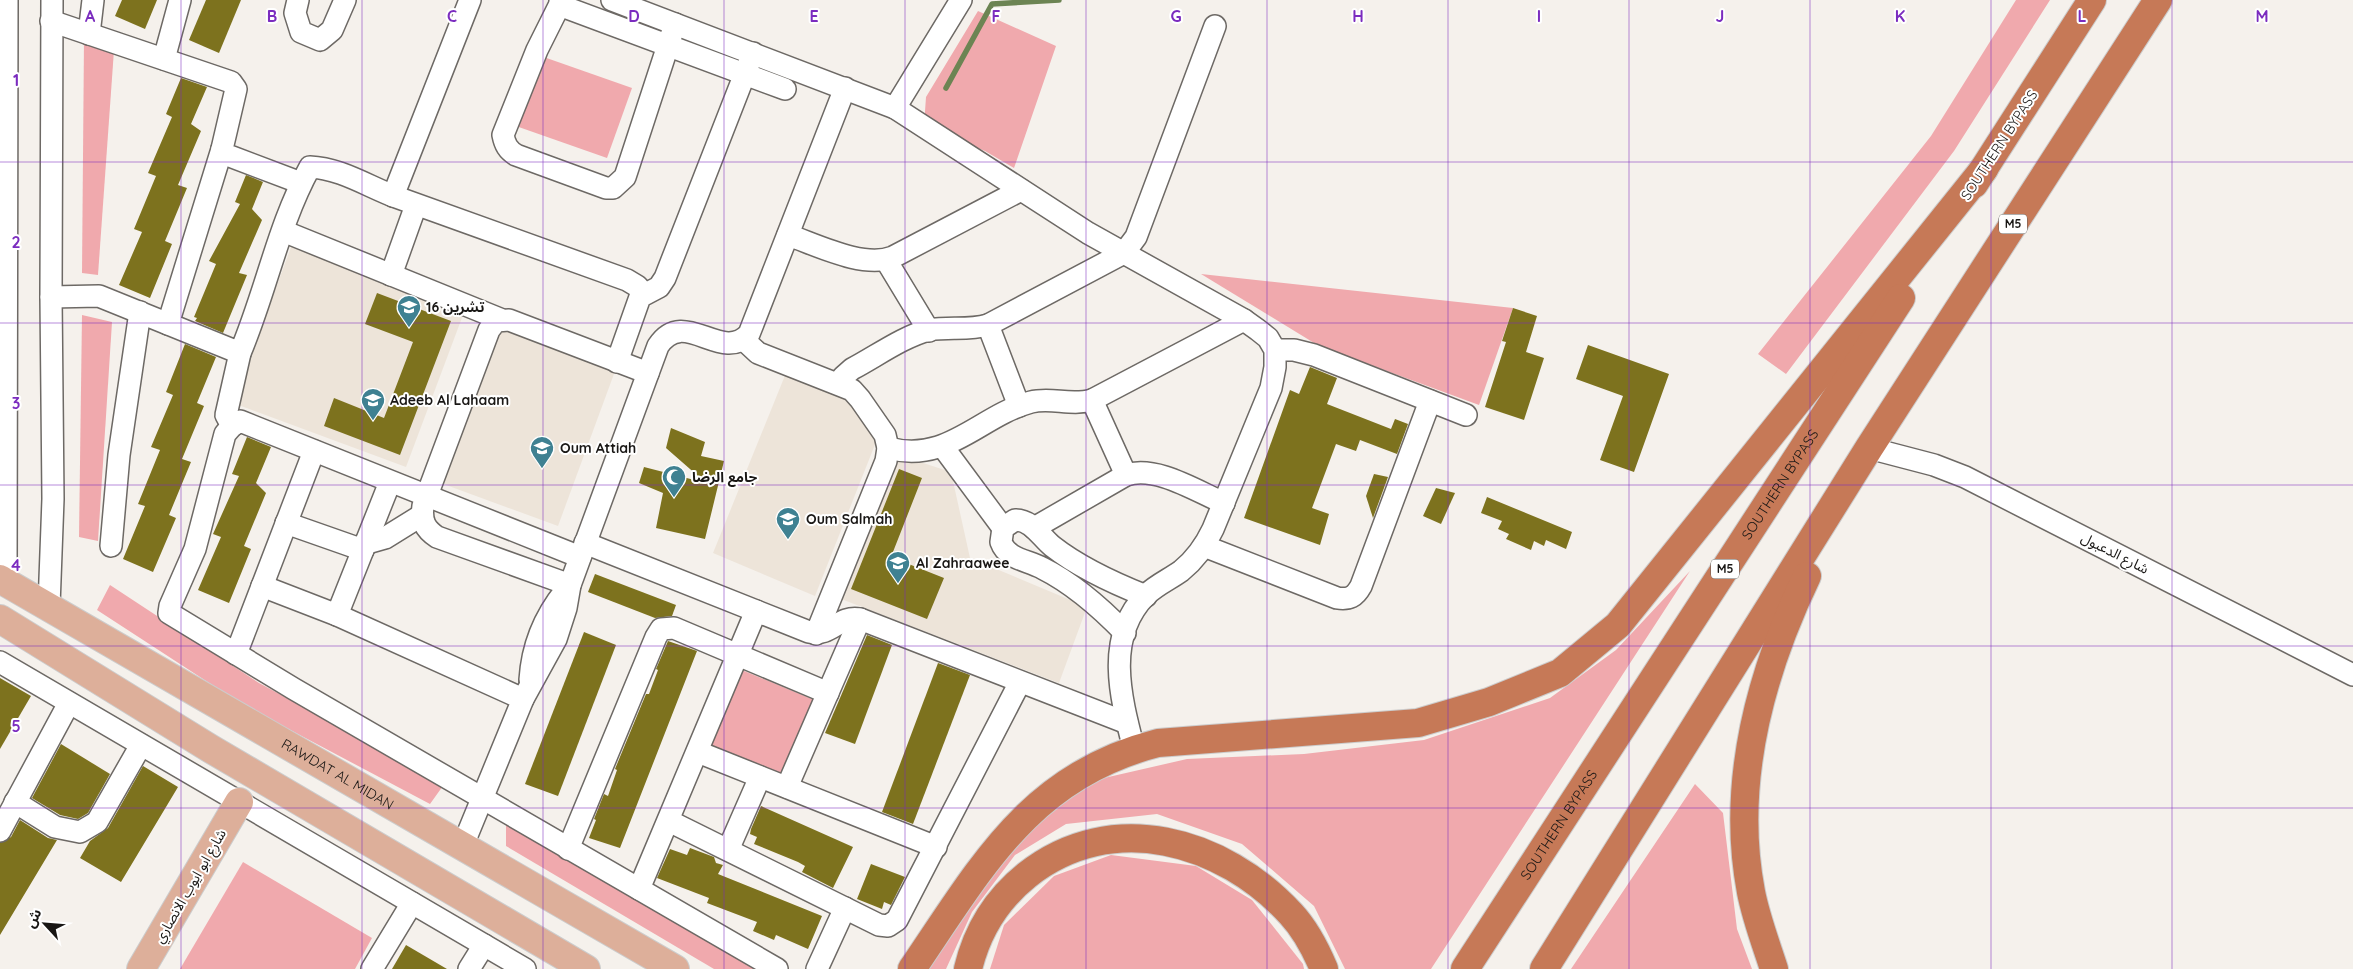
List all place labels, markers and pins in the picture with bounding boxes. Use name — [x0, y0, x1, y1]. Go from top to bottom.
school or university icon: 16 تشرين — [396, 294, 422, 328]
place label: 16 تشرين — [426, 298, 485, 316]
school or university icon: Adeeb Al Lahaam — [360, 387, 386, 421]
place label: Adeeb Al Lahaam — [390, 391, 509, 409]
school or university icon: Oum Attiah — [529, 435, 555, 469]
place label: Oum Attiah — [560, 439, 636, 457]
mosque icon: جامع الرضا — [661, 464, 687, 498]
place label: جامع الرضا — [692, 468, 757, 487]
school or university icon: Oum Salmah — [775, 506, 801, 540]
place label: Oum Salmah — [806, 510, 893, 528]
school or university icon: Al Zahraawee — [885, 550, 911, 584]
place label: Al Zahraawee — [916, 554, 1010, 572]

